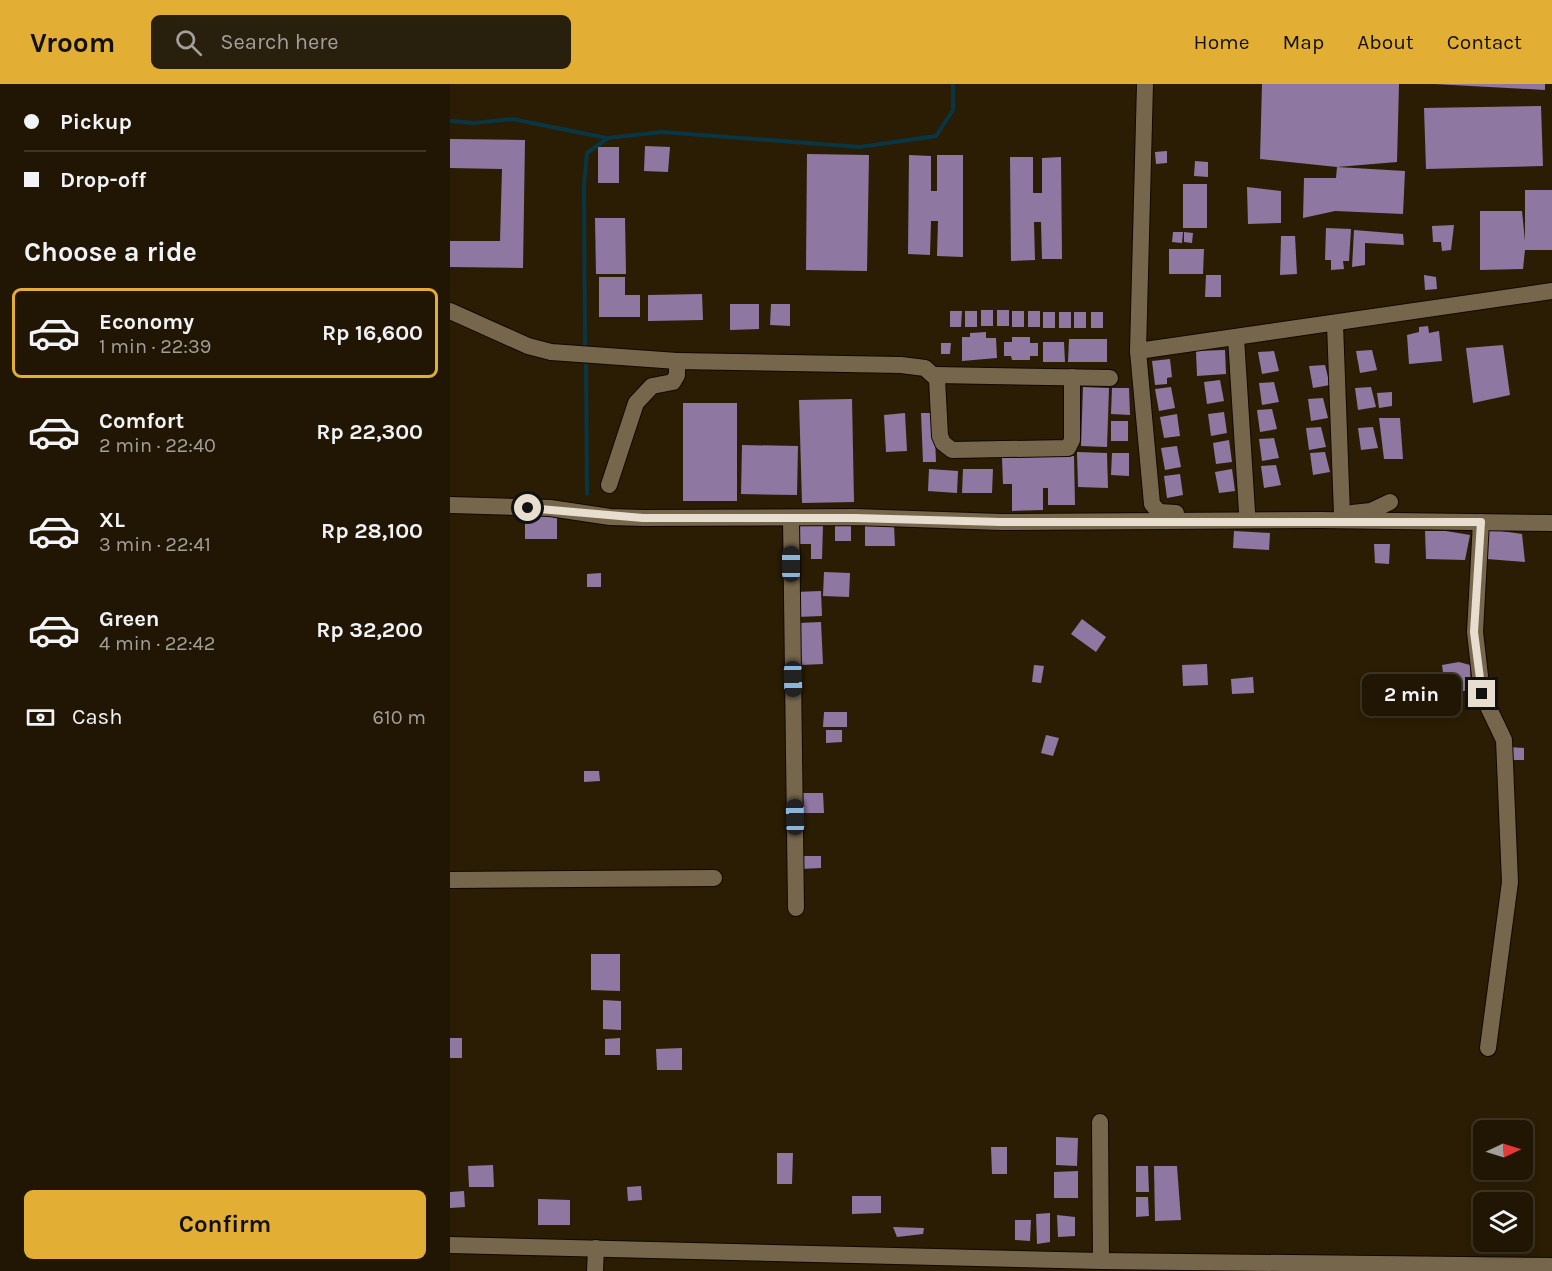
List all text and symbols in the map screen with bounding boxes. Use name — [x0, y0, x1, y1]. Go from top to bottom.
search box — [151, 15, 571, 69]
text: Vroom — [30, 26, 115, 59]
icon: search — [172, 26, 205, 59]
text: Search here — [220, 29, 339, 55]
text: Home — [1194, 30, 1250, 54]
text: Map — [1283, 30, 1324, 54]
text: About — [1357, 30, 1414, 54]
text: Contact — [1447, 30, 1522, 54]
text: Pickup — [60, 109, 132, 135]
text: Drop-off — [60, 167, 146, 193]
text: Choose a ride — [24, 236, 197, 268]
icon: car — [27, 306, 81, 360]
text: Economy — [99, 309, 194, 335]
text: Rp 16,600 — [322, 320, 423, 346]
text: 1 min · 22:39 — [99, 335, 211, 358]
icon: car — [27, 405, 81, 459]
text: Comfort — [99, 408, 184, 434]
text: Rp 22,300 — [316, 419, 423, 445]
text: 2 min · 22:40 — [99, 434, 216, 457]
route start — [514, 494, 541, 521]
icon: car — [27, 504, 81, 558]
text: XL — [99, 507, 125, 533]
text: Rp 28,100 — [321, 518, 423, 544]
text: 3 min · 22:41 — [99, 533, 211, 556]
car — [782, 546, 800, 582]
icon: car — [27, 603, 81, 657]
text: Green — [99, 606, 160, 632]
text: Rp 32,200 — [316, 617, 423, 643]
text: 4 min · 22:42 — [99, 632, 215, 655]
car — [784, 661, 802, 697]
callout: 2 min — [1362, 673, 1461, 715]
route end — [1468, 680, 1495, 707]
text: 2 min — [1384, 683, 1439, 706]
icon: cash — [24, 701, 57, 734]
text: Cash — [72, 704, 122, 730]
text: 610 m — [373, 706, 426, 729]
car — [786, 799, 804, 835]
north arrow — [1473, 1120, 1533, 1180]
map controls — [1473, 1120, 1533, 1252]
button: Confirm — [24, 1190, 426, 1259]
button: layers — [1473, 1192, 1533, 1252]

